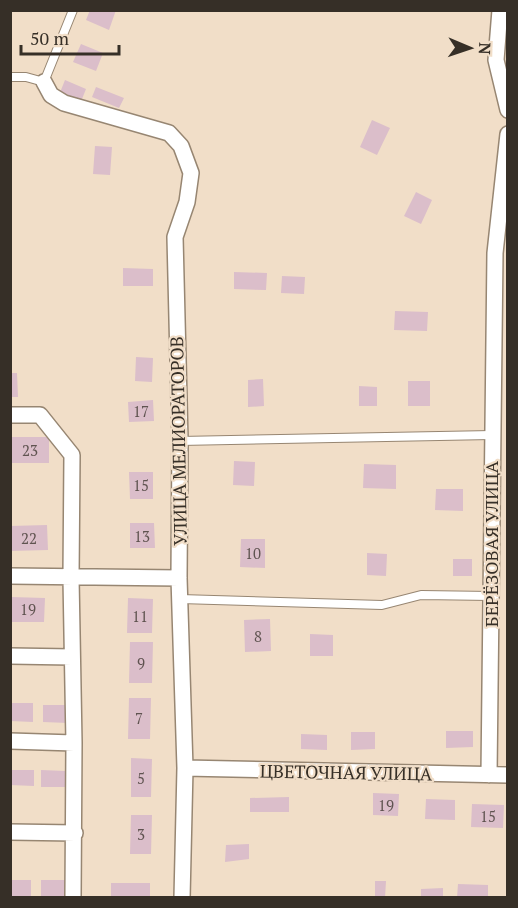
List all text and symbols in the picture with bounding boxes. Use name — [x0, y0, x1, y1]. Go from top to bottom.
scale bar — [21, 18, 118, 56]
north arrow — [440, 18, 500, 78]
text: 50 m — [30, 26, 70, 50]
text: N — [474, 42, 496, 55]
street label: УЛИЦА МЕЛИОРАТОРОВ — [164, 336, 192, 546]
house number: 17 — [133, 401, 149, 421]
house number: 23 — [22, 440, 38, 460]
street label: БЕРЁЗОВАЯ УЛИЦА — [479, 460, 503, 627]
house number: 15 — [133, 475, 149, 495]
house number: 13 — [134, 526, 150, 546]
house number: 22 — [21, 528, 37, 548]
house number: 10 — [245, 543, 261, 563]
house number: 19 — [20, 599, 36, 619]
house number: 11 — [132, 606, 148, 626]
house number: 8 — [254, 626, 262, 646]
house number: 9 — [137, 653, 145, 673]
house number: 7 — [135, 708, 143, 728]
street label: ЦВЕТОЧНАЯ УЛИЦА — [260, 758, 433, 786]
house number: 5 — [137, 768, 145, 788]
house number: 19 — [378, 795, 394, 815]
house number: 15 — [480, 806, 496, 826]
house number: 3 — [137, 824, 145, 844]

